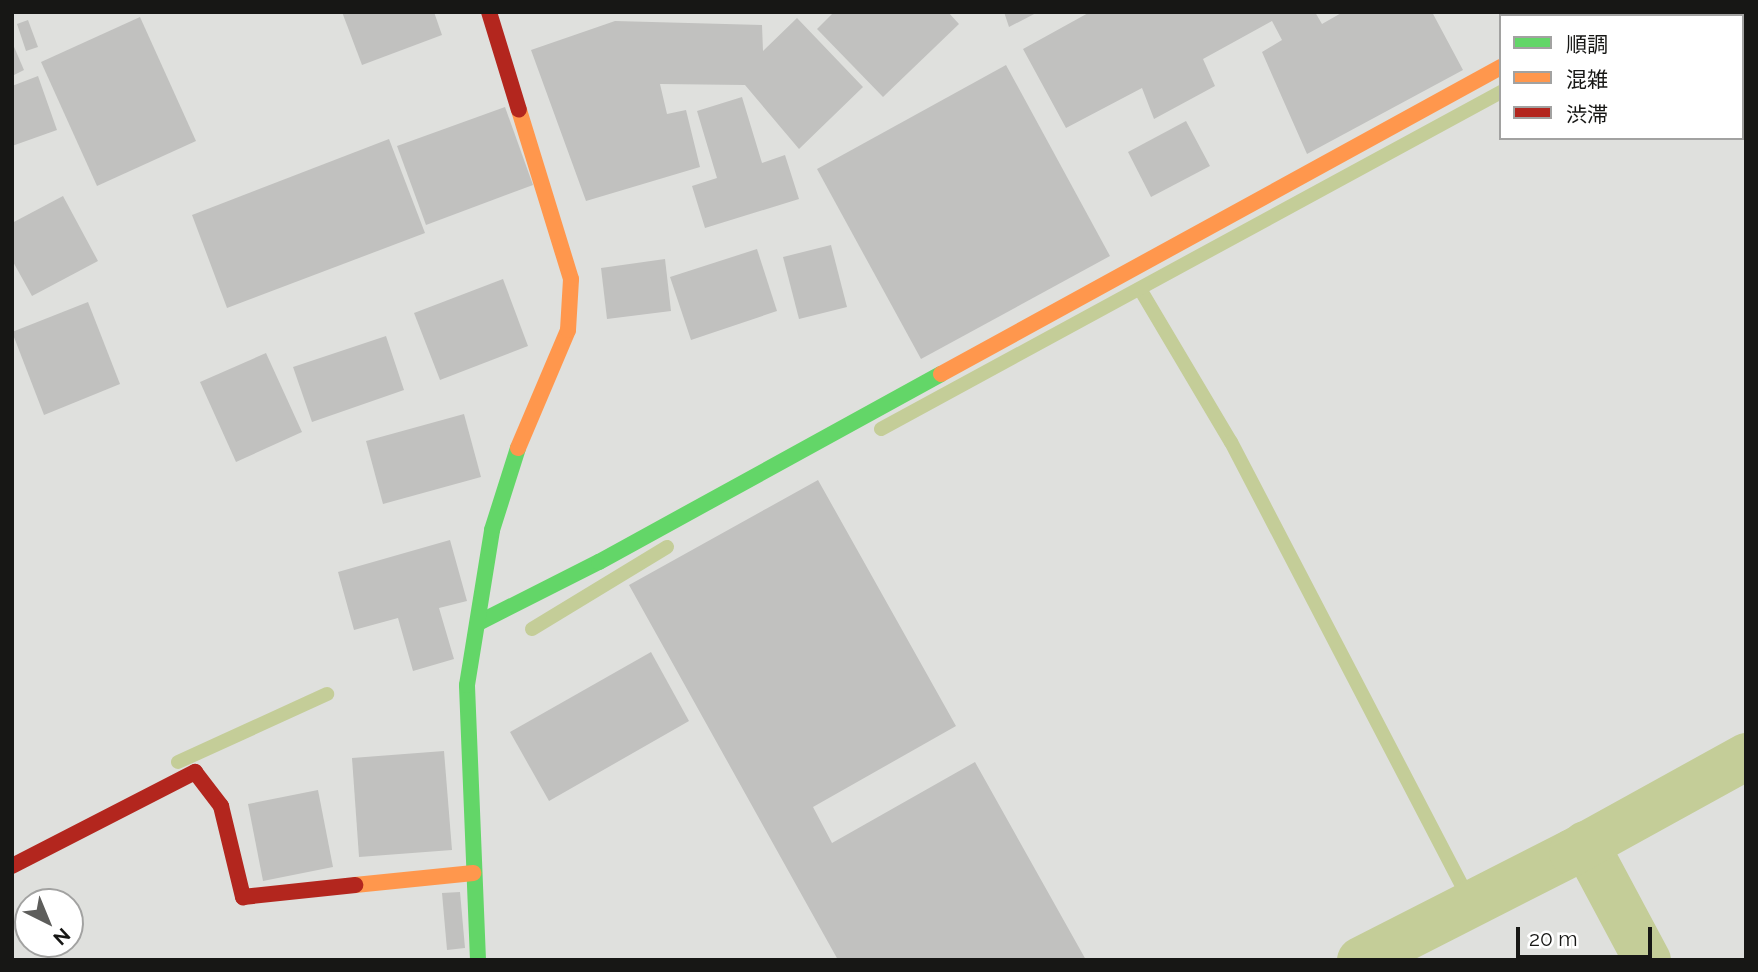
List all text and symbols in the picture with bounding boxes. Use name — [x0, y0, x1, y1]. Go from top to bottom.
legend — [1499, 14, 1744, 140]
text: 順調 — [1566, 32, 1608, 57]
text: 混雑 — [1566, 67, 1608, 92]
text: 渋滞 — [1566, 102, 1608, 127]
north arrow — [14, 888, 84, 958]
scale bar — [1520, 912, 1656, 956]
text: N — [49, 924, 75, 950]
text: 20 m — [1529, 926, 1577, 951]

